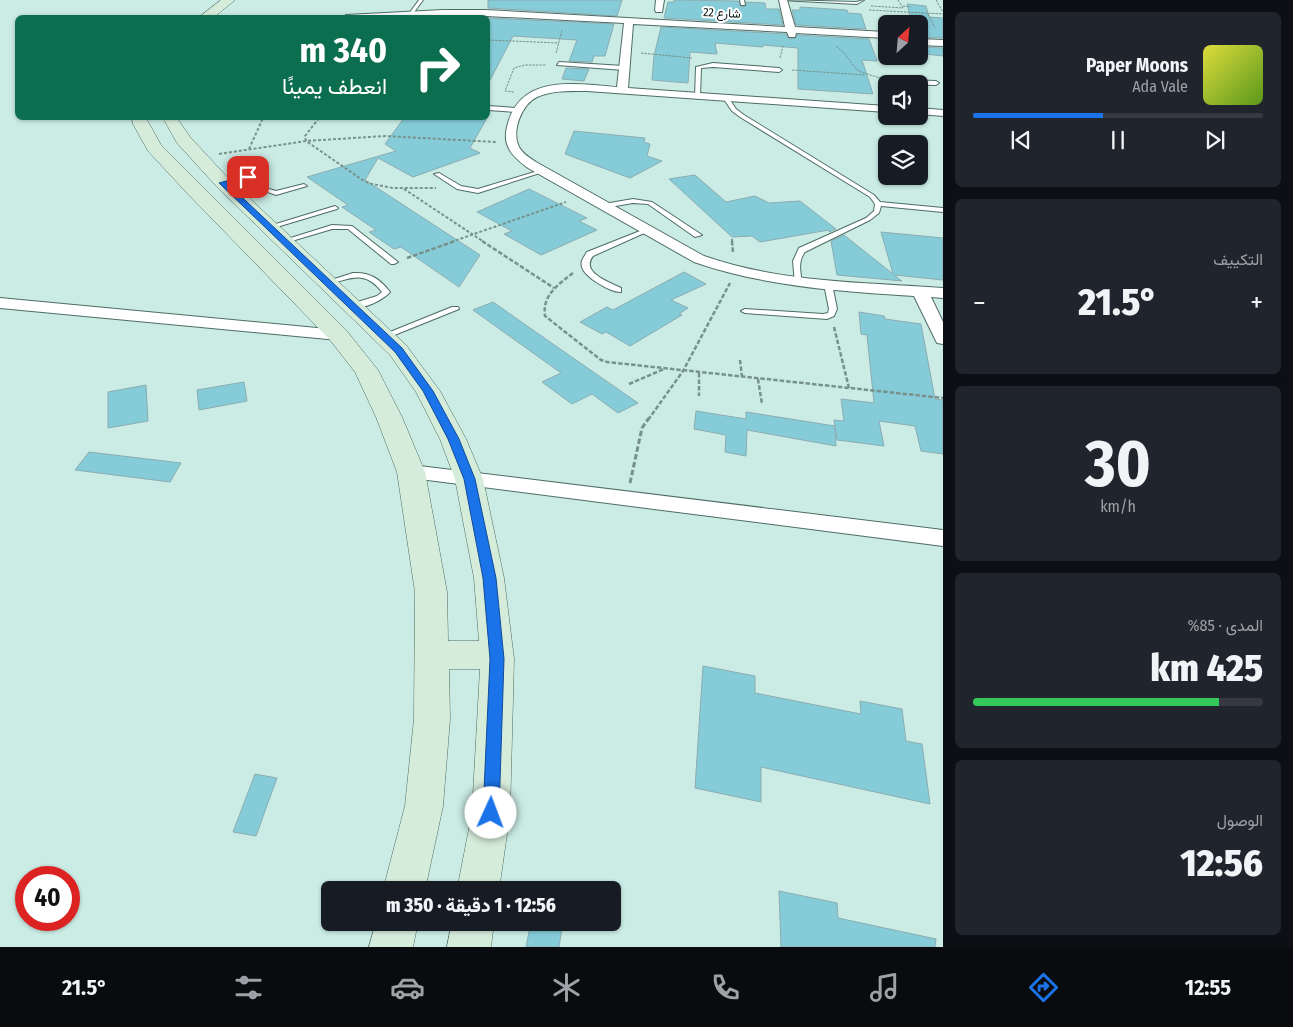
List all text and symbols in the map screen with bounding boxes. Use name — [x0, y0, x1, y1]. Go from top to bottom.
street label: شارع 22 — [703, 5, 741, 23]
north arrow — [878, 15, 928, 65]
map controls — [878, 15, 928, 185]
text: 340 m — [299, 29, 387, 71]
icon: right — [405, 35, 470, 100]
text: Paper Moons — [1086, 54, 1188, 77]
text: انعطف يمينًا — [282, 73, 387, 100]
button: sound — [878, 75, 928, 125]
text: Ada Vale — [1132, 77, 1188, 96]
icon: previous — [1007, 126, 1035, 154]
icon: pause — [1104, 126, 1132, 154]
icon: next — [1201, 126, 1229, 154]
button: layers — [878, 135, 928, 185]
pin — [227, 156, 269, 198]
icon: arrive — [234, 163, 262, 191]
text: التكييف — [1213, 250, 1263, 269]
text: 21.5° — [1078, 279, 1158, 325]
text: − — [973, 286, 986, 319]
text: + — [1250, 286, 1263, 319]
text: 30 — [1085, 425, 1151, 503]
text: km/h — [1100, 497, 1136, 516]
text: المدى · 85% — [1187, 616, 1263, 635]
text: 425 km — [1150, 645, 1263, 691]
position arrow — [464, 786, 516, 838]
text: الوصول — [1217, 811, 1263, 830]
text: 12:56 — [1180, 840, 1263, 886]
speed limit sign: 40 — [15, 866, 80, 931]
text: 12:56 · 1 دقيقة · 350 m — [386, 894, 556, 917]
icon: filters — [231, 970, 266, 1005]
icon: car — [390, 970, 425, 1005]
icon: climate — [549, 970, 584, 1005]
icon: phone — [708, 970, 743, 1005]
icon: music — [867, 970, 902, 1005]
icon: directions — [1026, 970, 1061, 1005]
text: 21.5° — [62, 974, 107, 1001]
text: 12:55 — [1185, 974, 1231, 1001]

